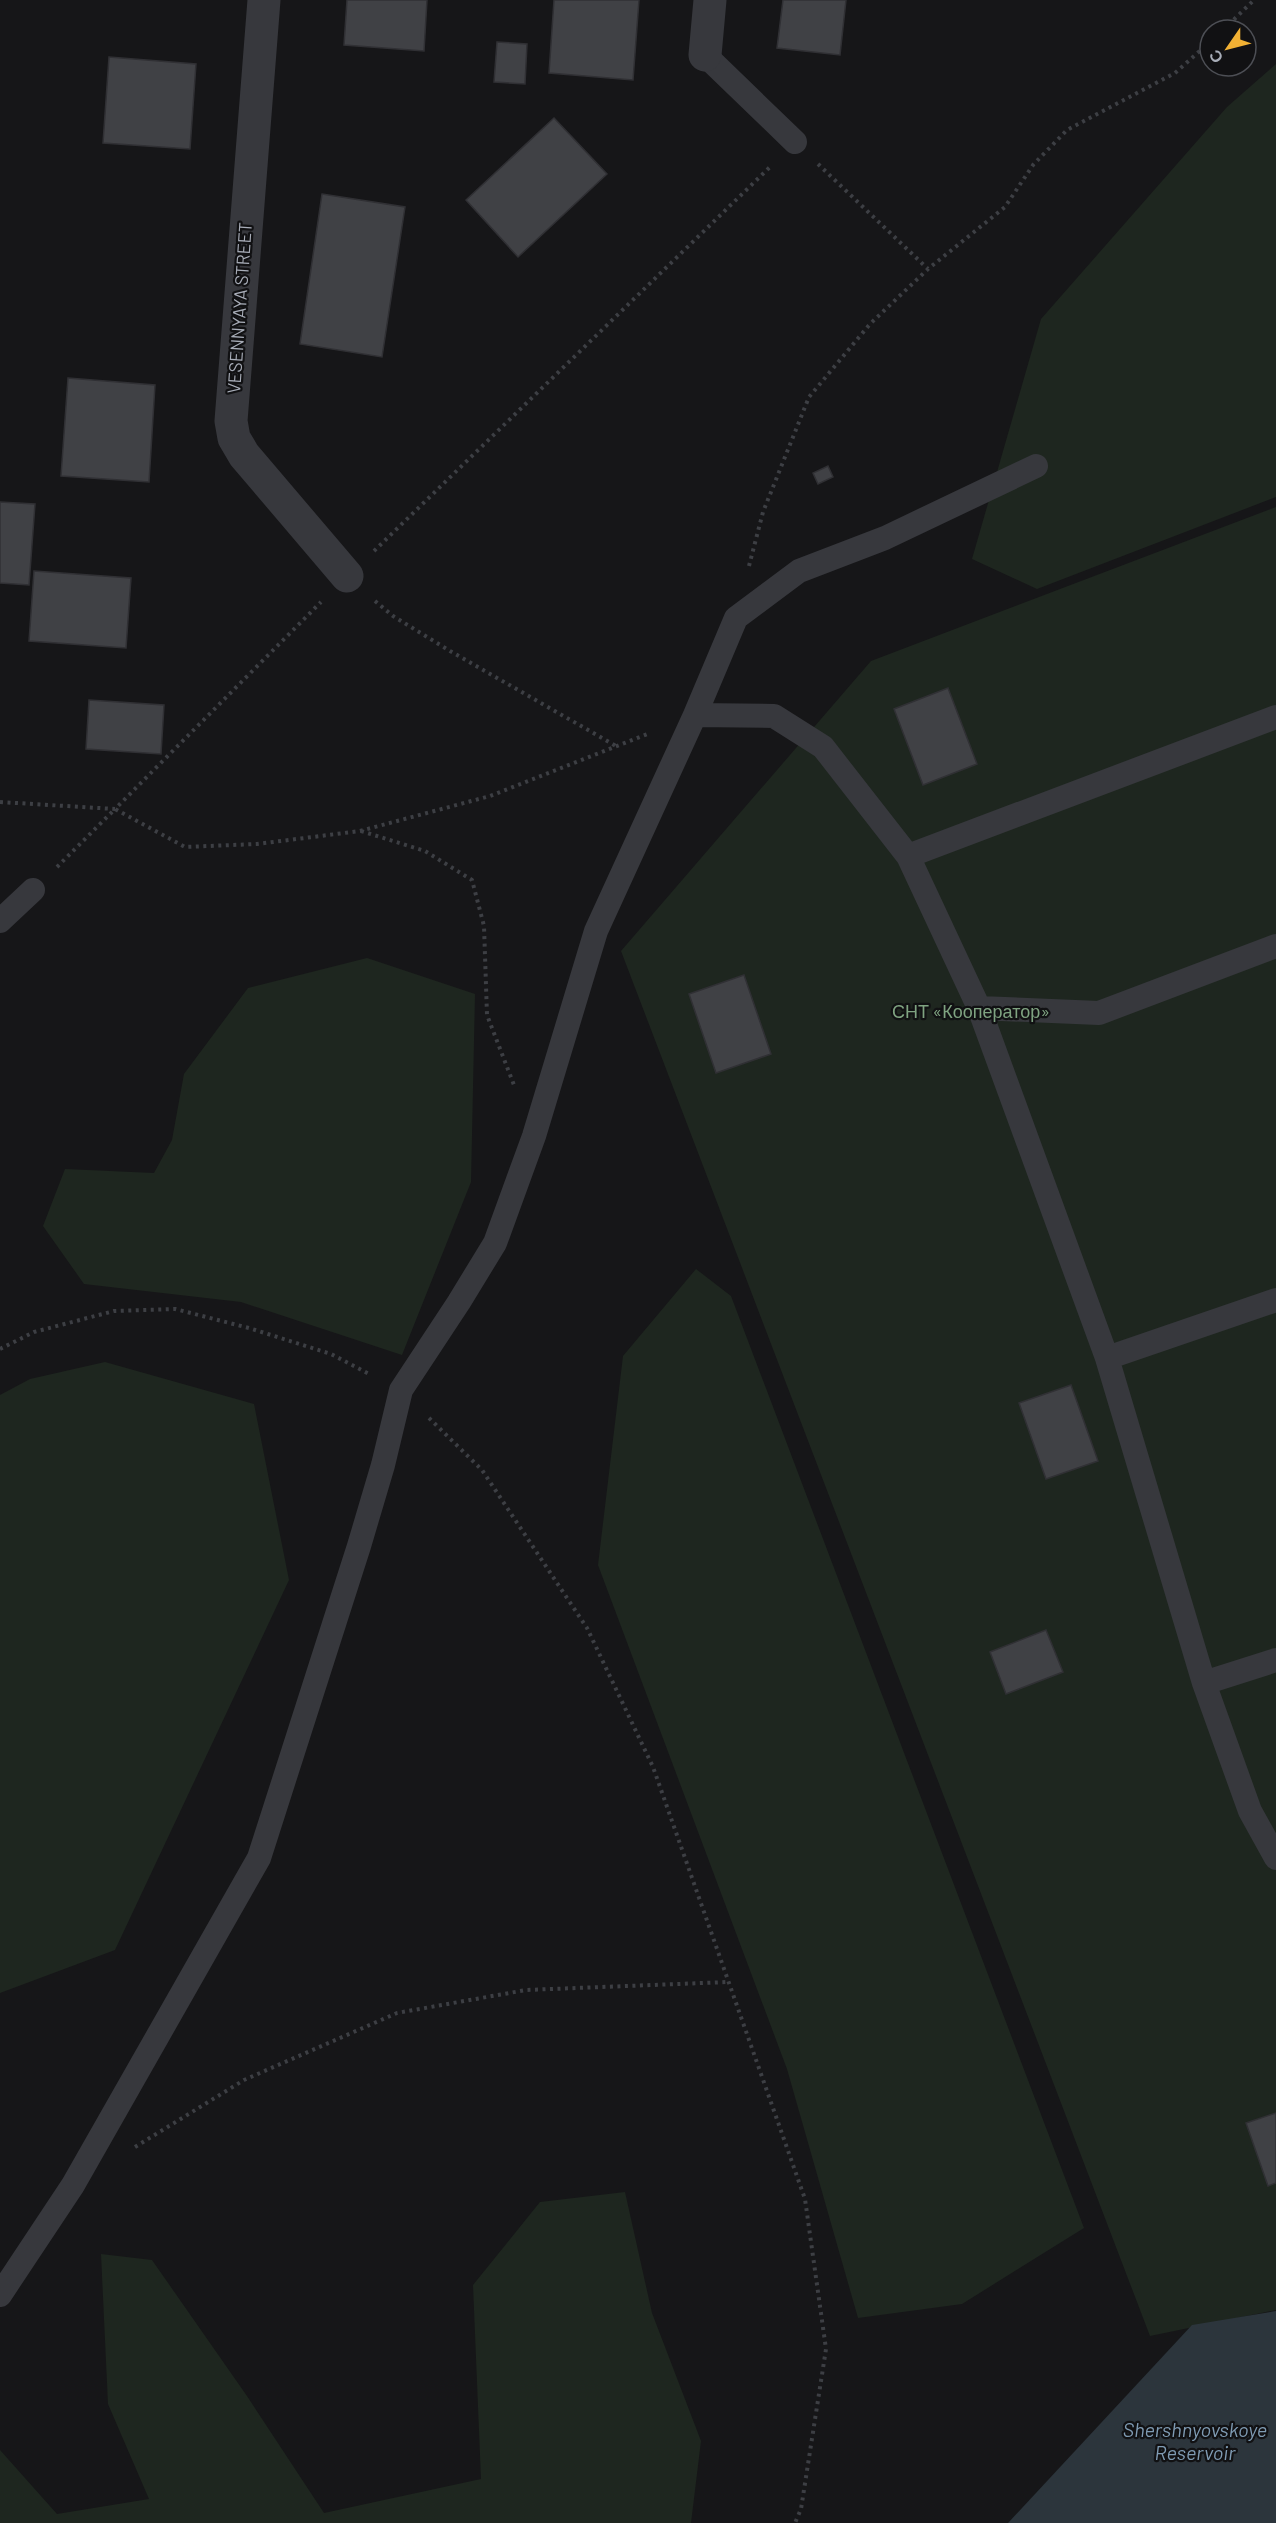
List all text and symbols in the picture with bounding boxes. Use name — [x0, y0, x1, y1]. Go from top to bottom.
north arrow — [1198, 18, 1258, 78]
text: С — [1204, 46, 1226, 67]
street label: VESENNYAYA STREET — [222, 221, 256, 394]
park label: СНТ «Кооператор» — [892, 1000, 1050, 1022]
water label: Shershnyovskoye Reservoir — [1123, 2417, 1267, 2464]

